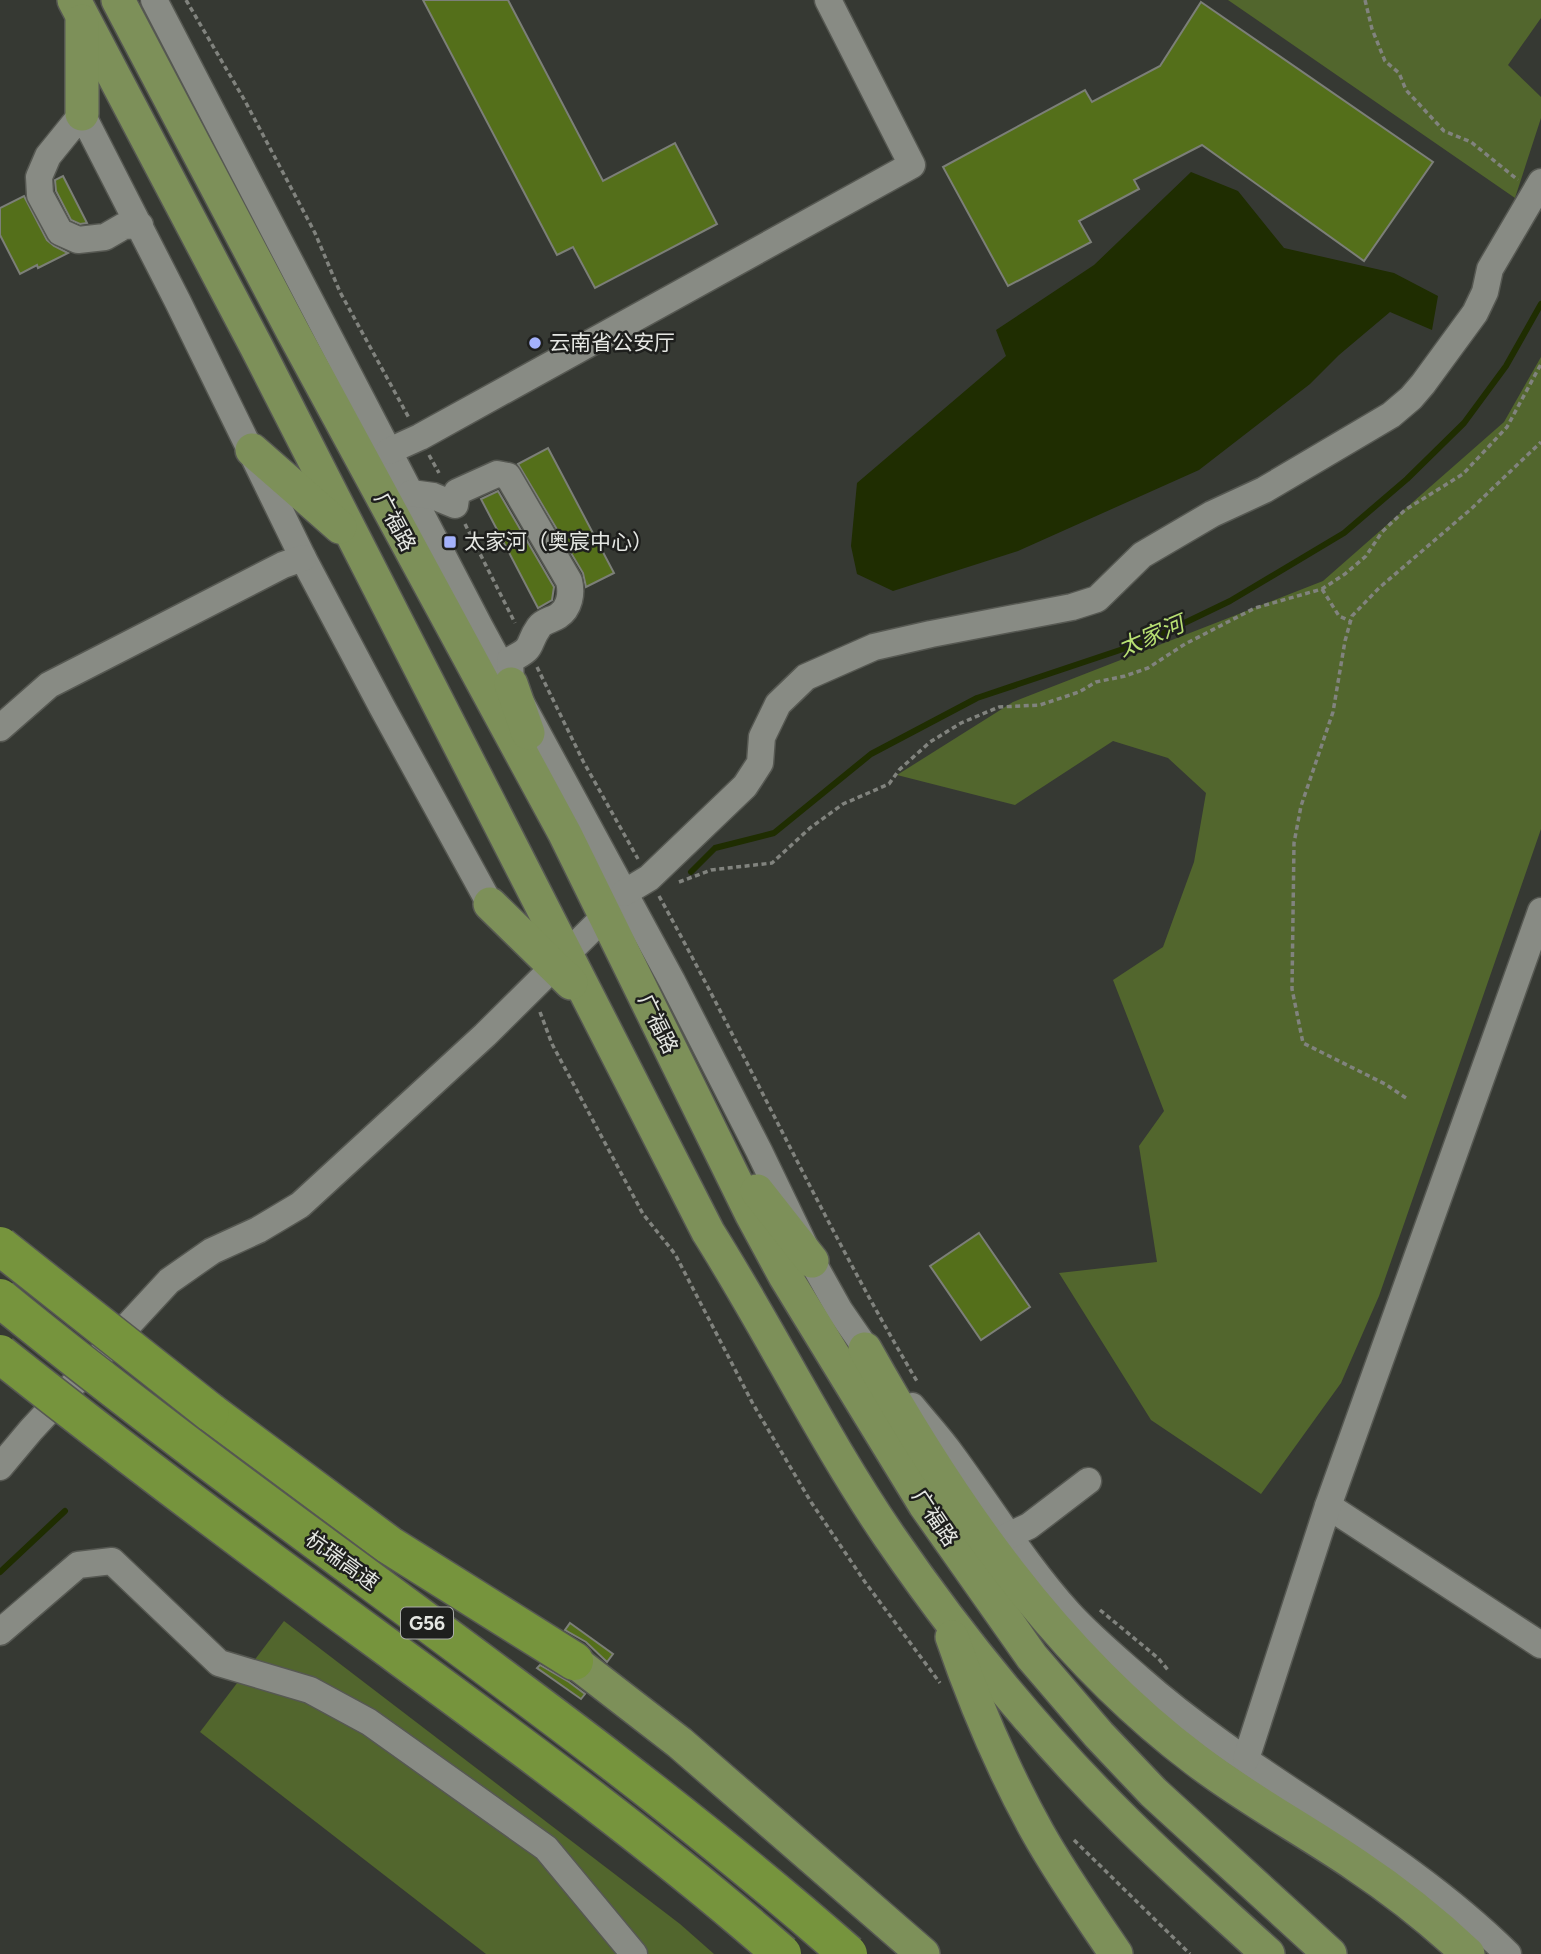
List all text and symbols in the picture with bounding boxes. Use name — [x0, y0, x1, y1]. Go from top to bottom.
place label: 云南省公安厅 — [549, 330, 675, 355]
marker: 云南省公安厅 — [527, 335, 543, 351]
street label: 广福路 — [370, 488, 421, 555]
place label: 太家河（奥宸中心） — [464, 529, 653, 554]
marker: 太家河（奥宸中心） — [442, 534, 458, 550]
water label: 太家河 — [1114, 608, 1192, 662]
street label: 广福路 — [633, 990, 683, 1058]
street label: 广福路 — [907, 1485, 963, 1551]
street label: 杭瑞高速 — [301, 1526, 384, 1595]
road number: G56 — [401, 1608, 453, 1638]

